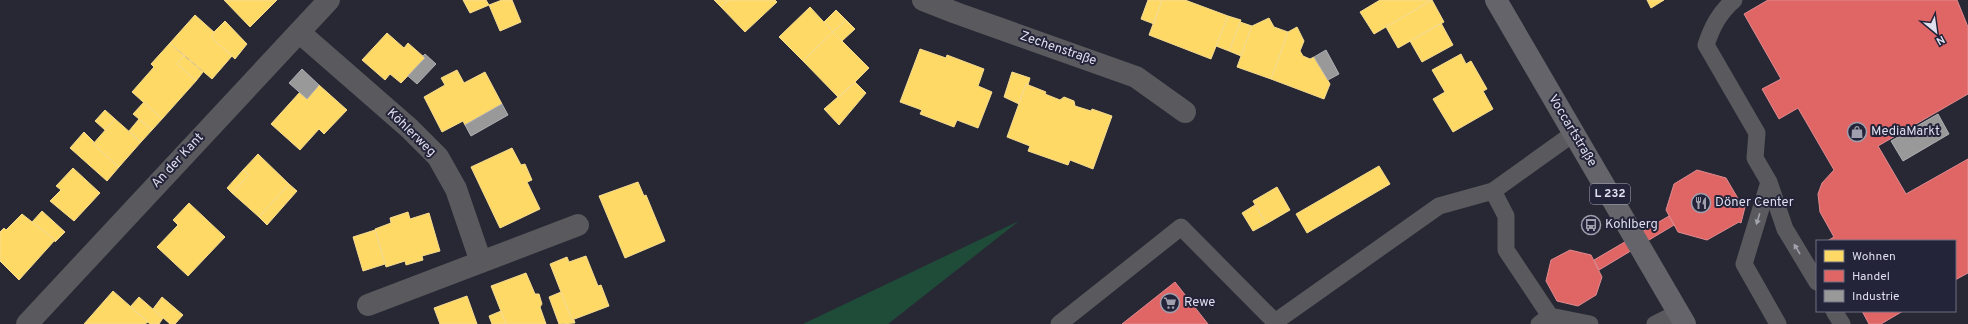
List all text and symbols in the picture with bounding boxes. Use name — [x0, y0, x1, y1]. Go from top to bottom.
north arrow — [1916, 12, 1956, 52]
street label: Zechenstraße — [1018, 28, 1098, 70]
text: N — [1934, 32, 1947, 48]
street label: Voccartstraße — [1544, 92, 1600, 170]
street label: Köhlerweg — [383, 106, 439, 160]
shop icon: MediaMarkt — [1846, 121, 1868, 143]
place label: MediaMarkt — [1871, 124, 1940, 140]
street label: An der Kant — [149, 130, 207, 192]
road number: L 232 — [1590, 184, 1630, 204]
restaurant icon: Döner Center — [1690, 192, 1712, 214]
place label: Döner Center — [1715, 195, 1794, 211]
one-way arrow — [1755, 213, 1761, 225]
bus stop icon: Kohlberg — [1580, 214, 1602, 236]
place label: Kohlberg — [1605, 217, 1658, 233]
legend — [1816, 240, 1956, 312]
one-way arrow — [1794, 243, 1801, 255]
text: Wohnen — [1852, 249, 1896, 265]
text: Handel — [1852, 269, 1890, 285]
text: Industrie — [1852, 289, 1900, 305]
supermarket icon: Rewe — [1159, 292, 1181, 314]
place label: Rewe — [1184, 295, 1215, 311]

